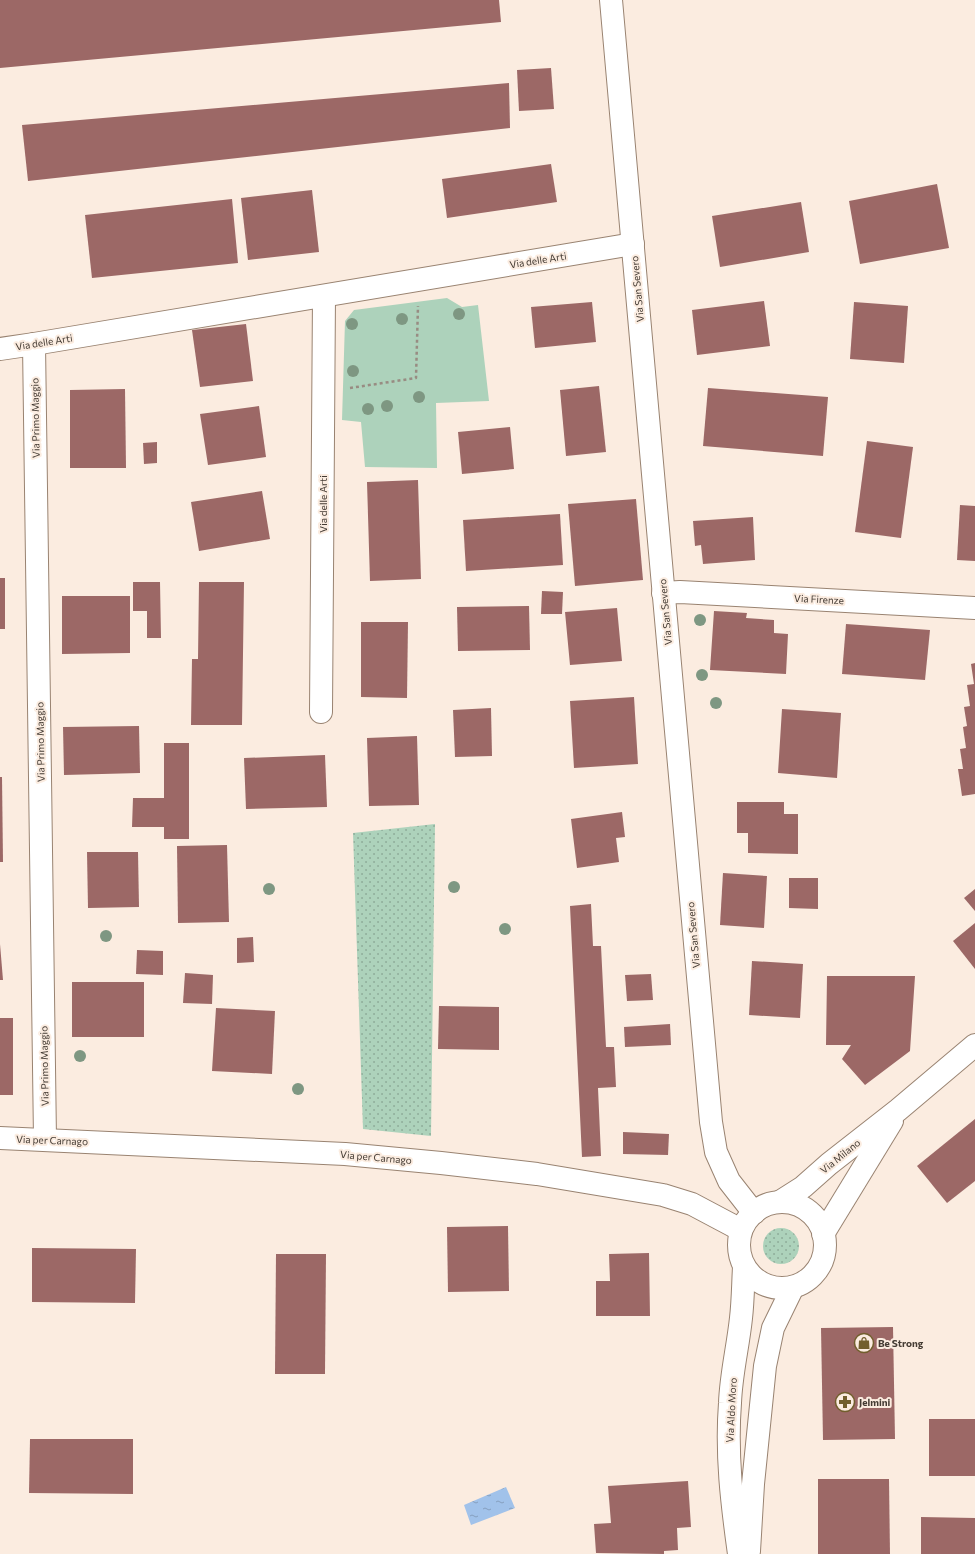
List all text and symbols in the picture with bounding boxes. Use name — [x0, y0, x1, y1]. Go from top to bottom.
street label: Via delle Arti — [509, 250, 567, 270]
street label: Via San Severo — [628, 255, 646, 323]
street label: Via delle Arti — [15, 332, 73, 352]
street label: Via Primo Maggio — [28, 378, 42, 458]
street label: Via delle Arti — [317, 475, 329, 533]
street label: Via San Severo — [656, 578, 674, 646]
street label: Via Firenze — [794, 592, 844, 606]
street label: Via Primo Maggio — [33, 702, 47, 782]
street label: Via San Severo — [684, 901, 702, 969]
street label: Via Primo Maggio — [37, 1026, 51, 1106]
street label: Via per Carnago — [16, 1133, 88, 1147]
street label: Via Milano — [817, 1136, 863, 1176]
street label: Via per Carnago — [340, 1148, 412, 1166]
shop icon: Be Strong — [853, 1332, 875, 1354]
place label: Be Strong — [878, 1337, 924, 1349]
street label: Via Aldo Moro — [723, 1377, 739, 1443]
pharmacy icon: Jelmini — [834, 1391, 856, 1413]
place label: Jelmini — [859, 1396, 890, 1408]

